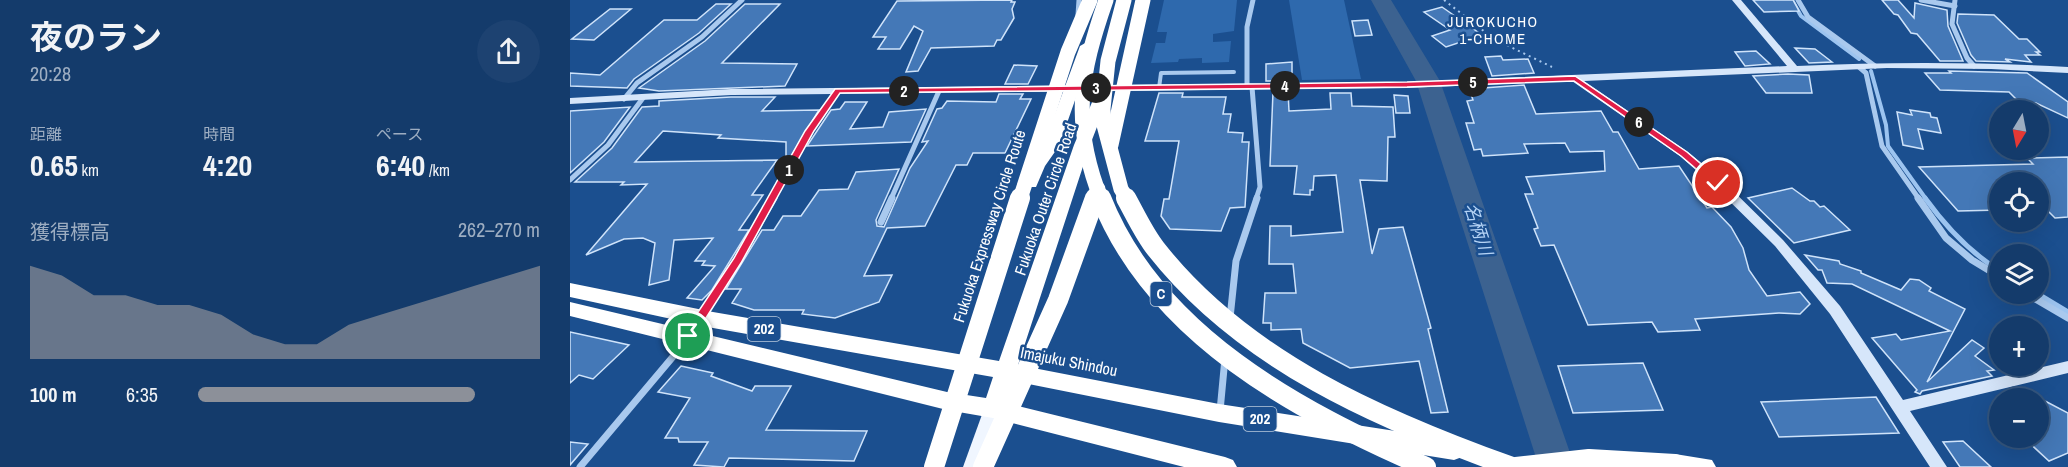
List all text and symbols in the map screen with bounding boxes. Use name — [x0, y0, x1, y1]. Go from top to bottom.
district label: JUROKUCHO 1-CHOME — [1447, 11, 1539, 49]
text: 夜のラン — [30, 15, 162, 59]
button: share — [477, 20, 540, 83]
text: 20:28 — [30, 60, 71, 87]
pin: 5 — [1458, 67, 1488, 97]
pin: 4 — [1270, 71, 1300, 101]
text: 5 — [1469, 71, 1477, 93]
pin: 3 — [1081, 73, 1111, 103]
text: 4 — [1281, 75, 1289, 97]
pin: 2 — [889, 76, 919, 106]
text: 3 — [1092, 77, 1100, 99]
text: 2 — [900, 80, 908, 102]
north arrow — [1989, 100, 2049, 160]
map controls — [1989, 100, 2049, 448]
pin: 6 — [1624, 107, 1654, 137]
text: 6 — [1635, 111, 1643, 133]
street label: Fukuoka Outer Circle Road — [1009, 120, 1081, 278]
text: 距離 — [30, 123, 62, 145]
text: 時間 — [203, 123, 235, 145]
text: ペース — [376, 123, 423, 145]
street label: Fukuoka Expressway Circle Route — [947, 127, 1031, 325]
text: 0.65 — [30, 145, 78, 185]
text: 4:20 — [203, 145, 252, 185]
text: 6:40 — [376, 145, 425, 185]
pin: 1 — [774, 155, 804, 185]
pin — [1692, 157, 1743, 208]
text: km — [78, 159, 99, 181]
text: /km — [425, 159, 450, 181]
text: 1 — [785, 159, 793, 181]
icon: check — [1701, 166, 1734, 199]
button: locate — [1989, 172, 2049, 232]
water label: 名柄川 — [1458, 199, 1499, 260]
text: 262–270 m — [458, 216, 540, 243]
text: 獲得標高 — [30, 218, 110, 245]
button: layers — [1989, 244, 2049, 304]
road number: C — [1150, 282, 1172, 306]
pin — [662, 310, 713, 361]
button: + — [1989, 316, 2049, 376]
road number: 202 — [748, 317, 780, 341]
icon: arrive — [671, 319, 704, 352]
street label: Imajuku Shindou — [1019, 341, 1119, 381]
text: 100 m — [30, 381, 77, 408]
text: 6:35 — [126, 381, 158, 408]
button: − — [1989, 388, 2049, 448]
road number: 202 — [1244, 407, 1276, 431]

